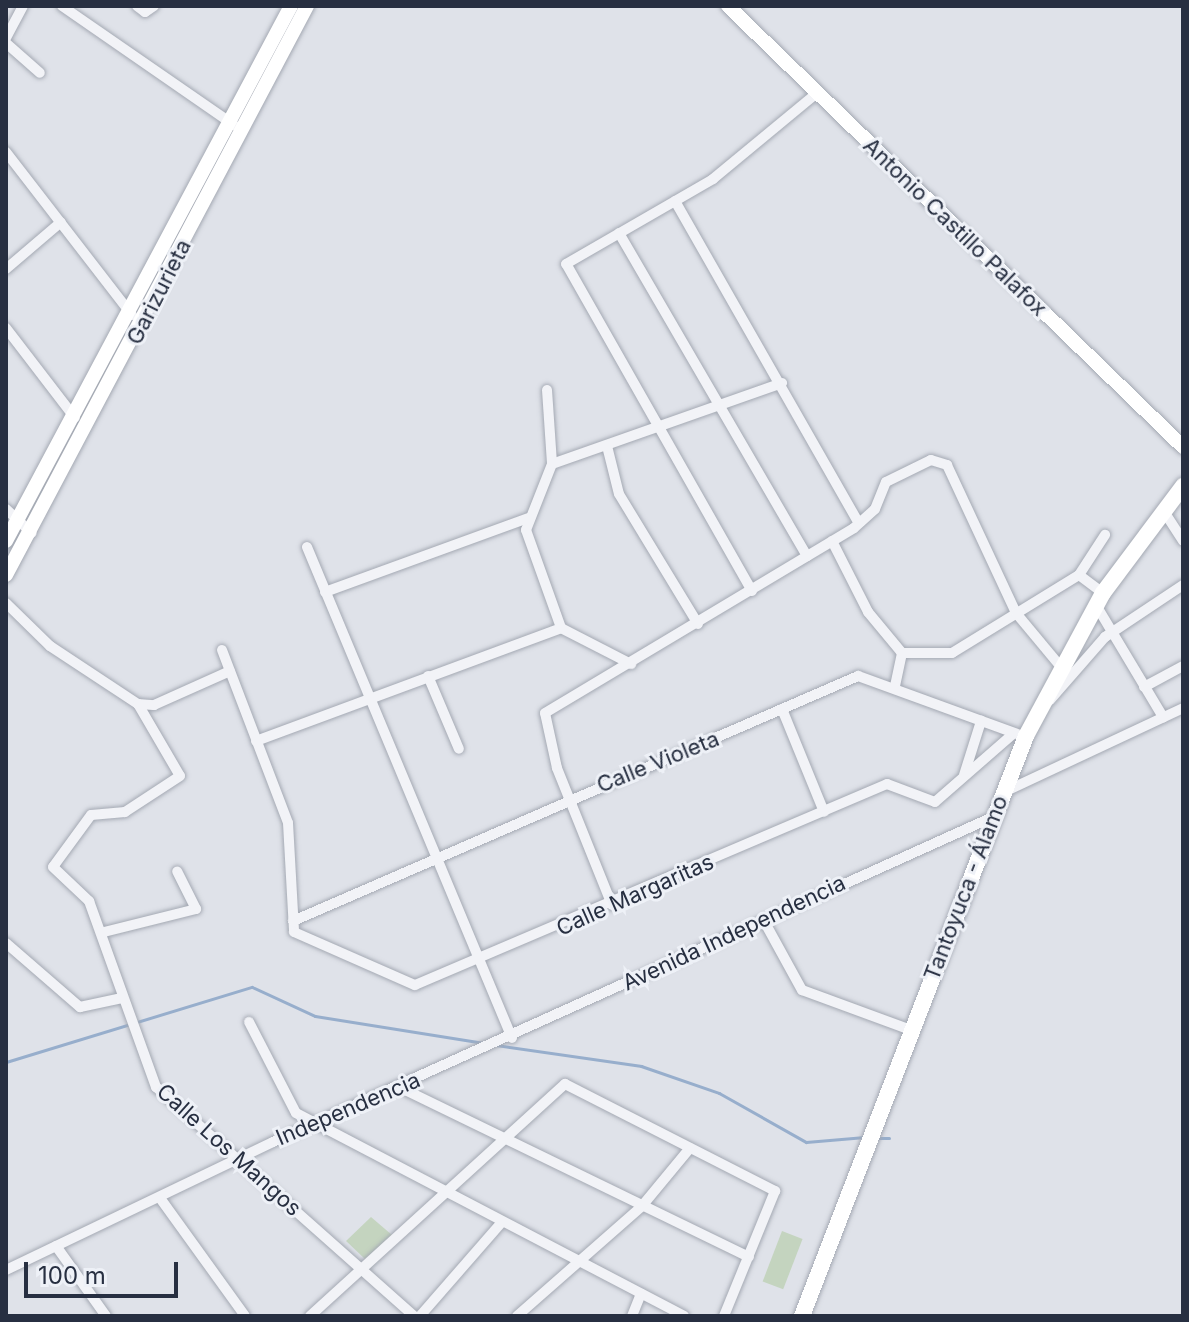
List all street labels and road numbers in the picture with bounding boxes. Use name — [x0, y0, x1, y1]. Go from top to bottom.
street label: Antonio Castillo Palafox — [858, 132, 1052, 322]
street label: Garizurieta — [121, 235, 197, 349]
street label: Calle Violeta — [593, 725, 723, 799]
street label: Tantoyuca - Álamo — [919, 792, 1013, 984]
street label: Calle Margaritas — [552, 849, 718, 941]
street label: Avenida Independencia — [618, 870, 850, 996]
street label: Independencia — [272, 1067, 424, 1151]
street label: Calle Los Mangos — [151, 1078, 307, 1222]

